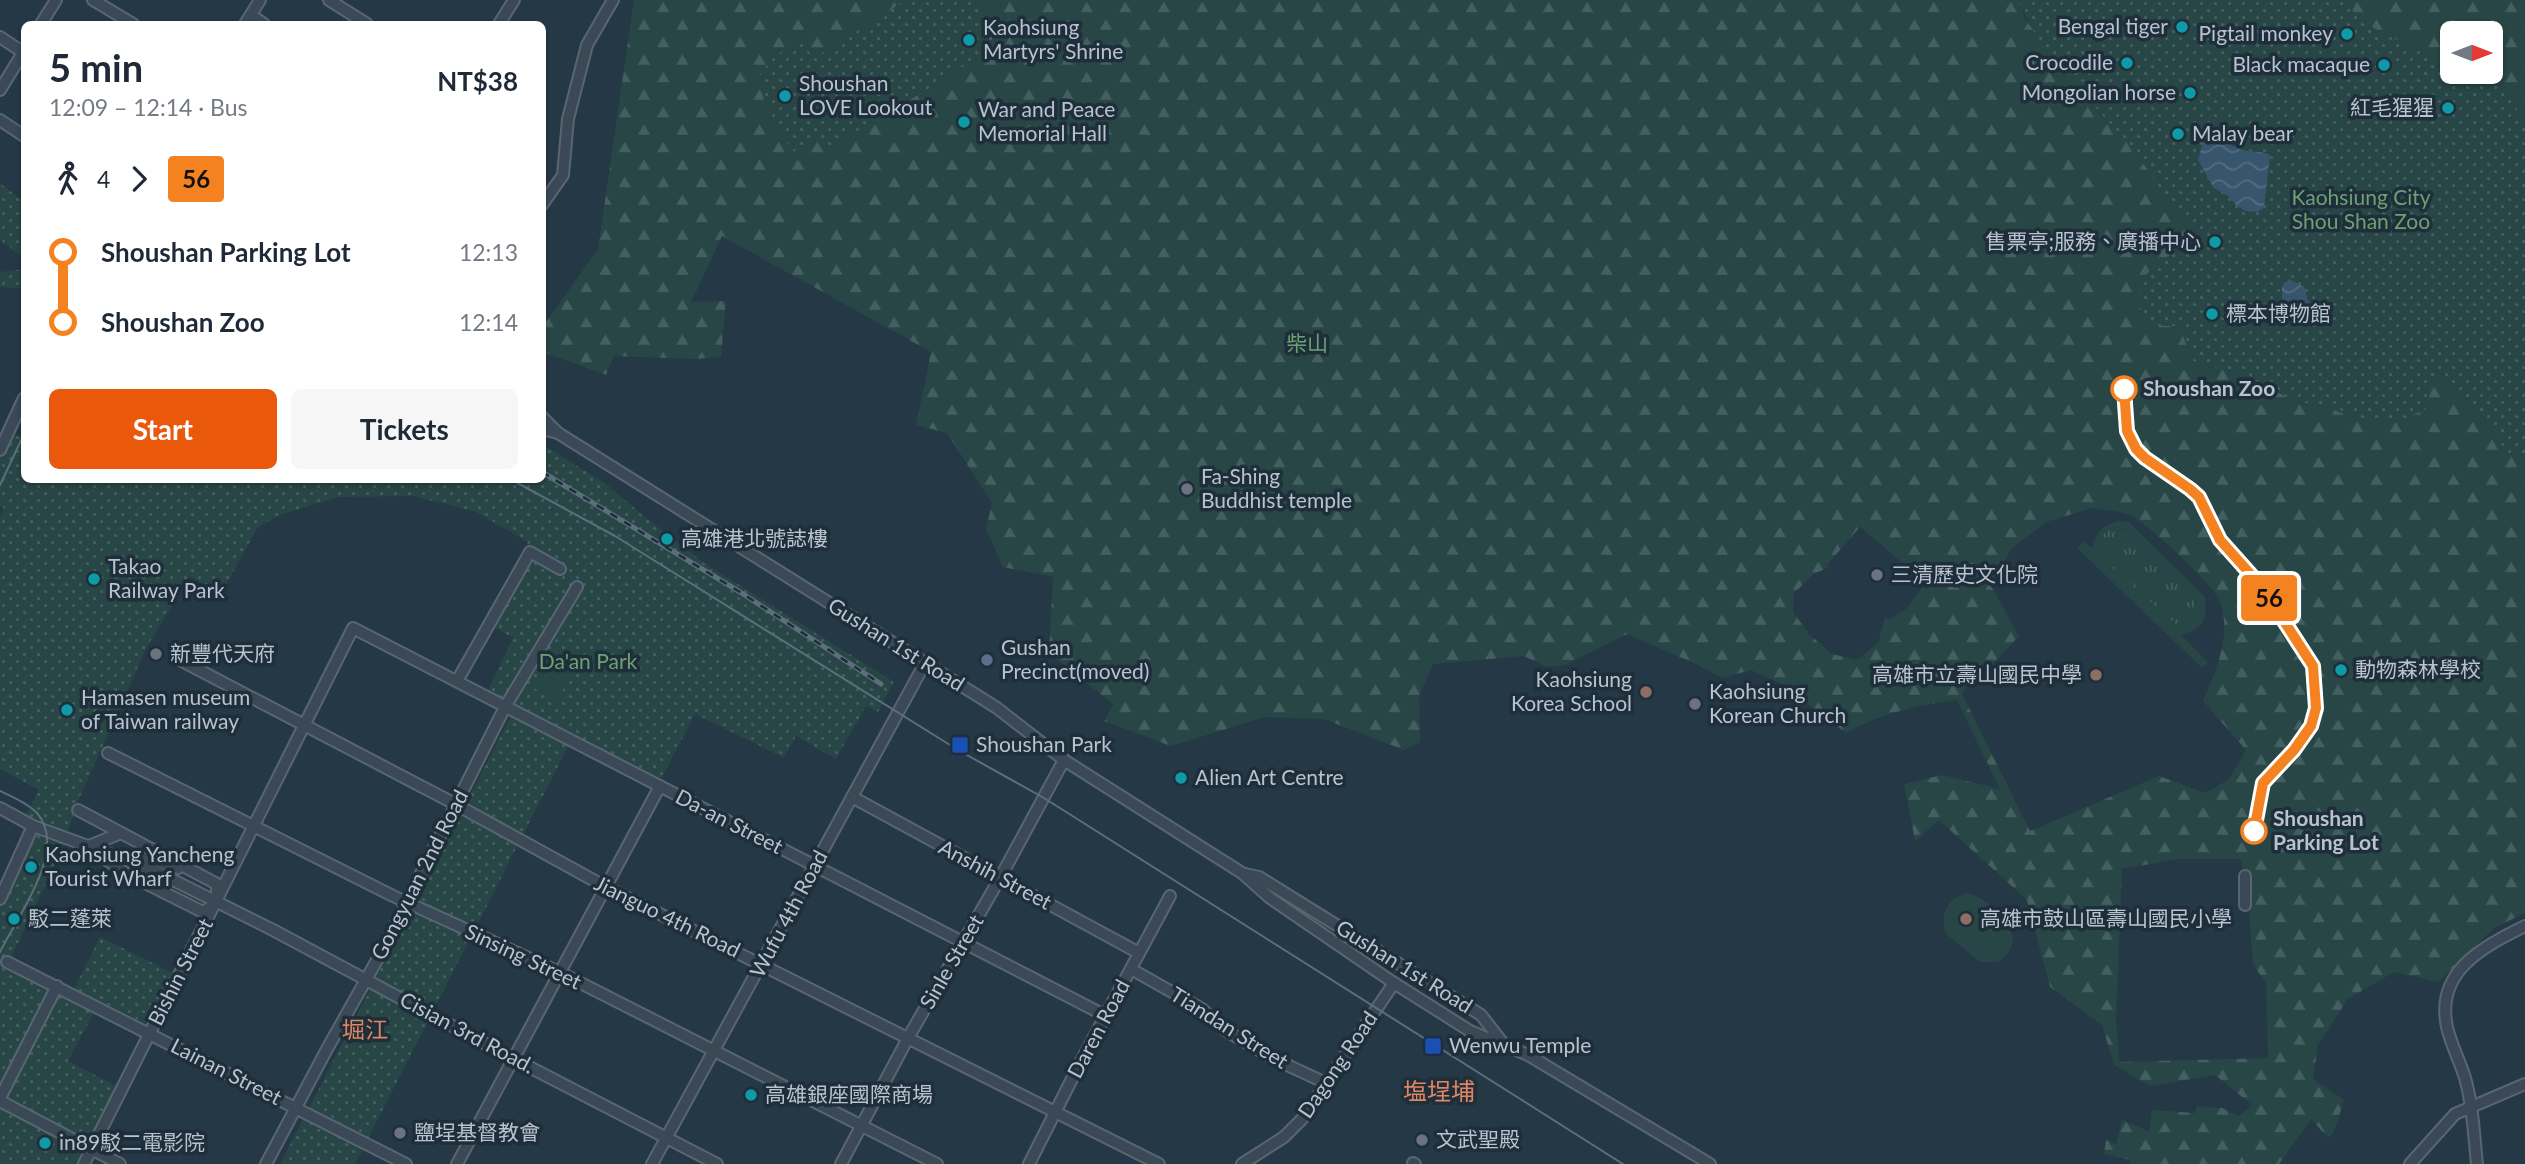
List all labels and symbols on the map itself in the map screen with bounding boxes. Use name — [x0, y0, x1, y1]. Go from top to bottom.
place label: Bengal tiger — [2058, 13, 2168, 38]
place label: Kaohsiung Martyrs' Shrine — [983, 14, 1123, 63]
marker: Bengal tiger — [2174, 19, 2190, 35]
place label: Pigtail monkey — [2199, 20, 2333, 45]
north arrow — [2440, 21, 2502, 84]
marker: Pigtail monkey — [2339, 26, 2355, 42]
marker: Kaohsiung Martyrs' Shrine — [961, 32, 977, 48]
place label: Crocodile — [2025, 49, 2113, 74]
place label: Black macaque — [2232, 51, 2370, 76]
marker: Crocodile — [2119, 55, 2135, 71]
marker: Black macaque — [2376, 57, 2392, 73]
place label: Shoushan LOVE Lookout — [799, 70, 933, 119]
place label: Mongolian horse — [2022, 79, 2176, 104]
marker: Mongolian horse — [2182, 85, 2198, 101]
marker: Shoushan LOVE Lookout — [777, 88, 793, 104]
place label: 紅毛猩猩 — [2350, 94, 2434, 119]
place label: War and Peace Memorial Hall — [978, 96, 1115, 145]
marker: 紅毛猩猩 — [2440, 100, 2456, 116]
marker: War and Peace Memorial Hall — [956, 114, 972, 130]
place label: Malay bear — [2192, 120, 2294, 145]
marker: Malay bear — [2170, 126, 2186, 142]
park label: Kaohsiung City Shou Shan Zoo — [2291, 184, 2431, 233]
place label: 售票亭;服務、廣播中心 — [1986, 228, 2201, 253]
marker: 售票亭;服務、廣播中心 — [2207, 234, 2223, 250]
place label: 標本博物館 — [2226, 300, 2331, 325]
marker: 標本博物館 — [2204, 306, 2220, 322]
park label: 柴山 — [1286, 330, 1328, 355]
place label: Shoushan Zoo — [2143, 375, 2275, 400]
marker: Shoushan Zoo — [2111, 376, 2137, 402]
place label: Fa-Shing Buddhist temple — [1201, 463, 1352, 512]
marker: Fa-Shing Buddhist temple — [1179, 481, 1195, 497]
place label: 高雄港北號誌樓 — [681, 525, 828, 550]
marker: 高雄港北號誌樓 — [659, 531, 675, 547]
place label: Takao Railway Park — [108, 553, 225, 602]
place label: 三清歷史文化院 — [1891, 561, 2038, 586]
marker: 三清歷史文化院 — [1869, 567, 1885, 583]
marker: Takao Railway Park — [86, 571, 102, 587]
line badge: 56 — [2238, 575, 2300, 621]
street label: Gushan 1st Road — [824, 592, 970, 696]
place label: Gushan Precinct(moved) — [1001, 634, 1149, 683]
place label: 新豐代天府 — [170, 640, 275, 665]
marker: 新豐代天府 — [148, 646, 164, 662]
park label: Da'an Park — [539, 648, 638, 673]
marker: Gushan Precinct(moved) — [979, 652, 995, 668]
place label: 動物森林學校 — [2355, 656, 2481, 681]
place label: 高雄市立壽山國民中學 — [1872, 661, 2082, 686]
marker: 動物森林學校 — [2333, 662, 2349, 678]
place label: Kaohsiung Korea School — [1511, 666, 1632, 715]
marker: 高雄市立壽山國民中學 — [2088, 667, 2104, 683]
place label: Kaohsiung Korean Church — [1709, 678, 1846, 727]
place label: Hamasen museum of Taiwan railway — [81, 684, 250, 733]
marker: Kaohsiung Korea School — [1638, 684, 1654, 700]
marker: Kaohsiung Korean Church — [1687, 696, 1703, 712]
marker: Hamasen museum of Taiwan railway — [59, 702, 75, 718]
place label: Shoushan Park — [976, 731, 1112, 756]
marker: Shoushan Park — [950, 735, 970, 755]
place label: Alien Art Centre — [1195, 764, 1344, 789]
marker: Alien Art Centre — [1173, 770, 1189, 786]
street label: Da-an Street — [672, 783, 788, 859]
street label: Gongyuan 2nd Road — [365, 785, 472, 963]
place label: Shoushan Parking Lot — [2273, 805, 2379, 854]
marker: Shoushan Parking Lot — [2241, 818, 2267, 844]
street label: Anshih Street — [935, 833, 1057, 914]
place label: Kaohsiung Yancheng Tourist Wharf — [45, 841, 234, 890]
street label: Wufu 4th Road — [744, 845, 832, 981]
marker: Kaohsiung Yancheng Tourist Wharf — [23, 859, 39, 875]
street label: Jianguo 4th Road — [591, 870, 745, 962]
place label: 駁二蓬萊 — [28, 905, 112, 930]
place label: 高雄市鼓山區壽山國民小學 — [1980, 905, 2232, 930]
street label: Sinle Street — [914, 909, 988, 1013]
marker: 駁二蓬萊 — [6, 911, 22, 927]
marker: 高雄市鼓山區壽山國民小學 — [1958, 911, 1974, 927]
street label: Bishin Street — [142, 913, 217, 1029]
street label: Gushan 1st Road — [1332, 914, 1478, 1018]
street label: Sinsing Street — [461, 918, 586, 994]
street label: Daren Road — [1061, 975, 1134, 1082]
street label: Tiandan Street — [1166, 981, 1294, 1073]
street label: Cisian 3rd Road. — [396, 986, 539, 1078]
street label: Dagong Road — [1292, 1006, 1382, 1122]
district label: 堀江 — [342, 1015, 388, 1043]
street label: Lainan Street — [167, 1032, 287, 1109]
place label: Wenwu Temple — [1449, 1032, 1591, 1057]
marker: Wenwu Temple — [1423, 1036, 1443, 1056]
district label: 塩埕埔 — [1403, 1076, 1475, 1105]
place label: 高雄銀座國際商場 — [765, 1081, 933, 1106]
marker: 高雄銀座國際商場 — [743, 1087, 759, 1103]
place label: 鹽埕基督教會 — [414, 1119, 540, 1144]
marker: 鹽埕基督教會 — [392, 1125, 408, 1141]
place label: 文武聖殿 — [1436, 1126, 1520, 1151]
place label: in89駁二電影院 — [59, 1129, 205, 1154]
marker: 文武聖殿 — [1414, 1132, 1430, 1148]
marker: in89駁二電影院 — [37, 1135, 53, 1151]

